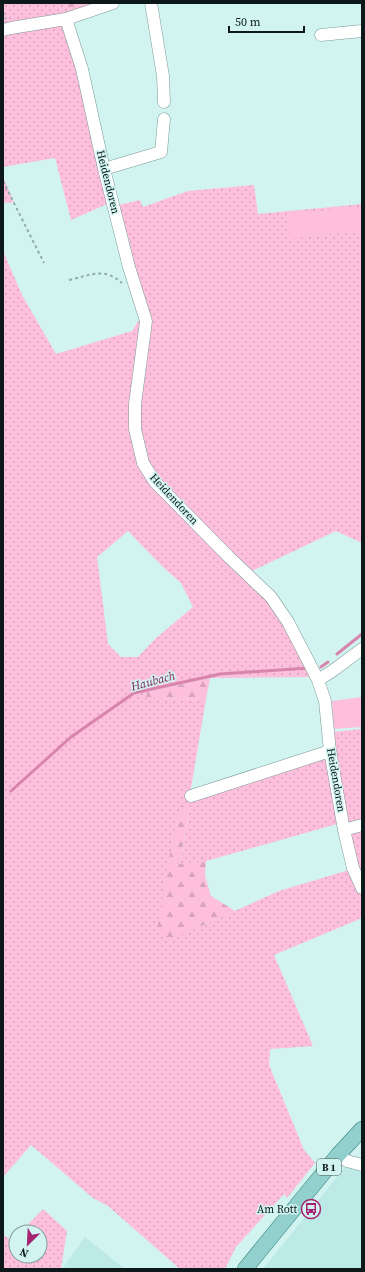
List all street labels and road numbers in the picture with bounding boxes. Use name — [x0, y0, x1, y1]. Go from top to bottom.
street label: Heidendoren — [93, 149, 123, 216]
street label: Heidendoren — [146, 470, 202, 528]
street label: Heidendoren — [323, 747, 349, 814]
road number: B 1 — [317, 1159, 341, 1175]

